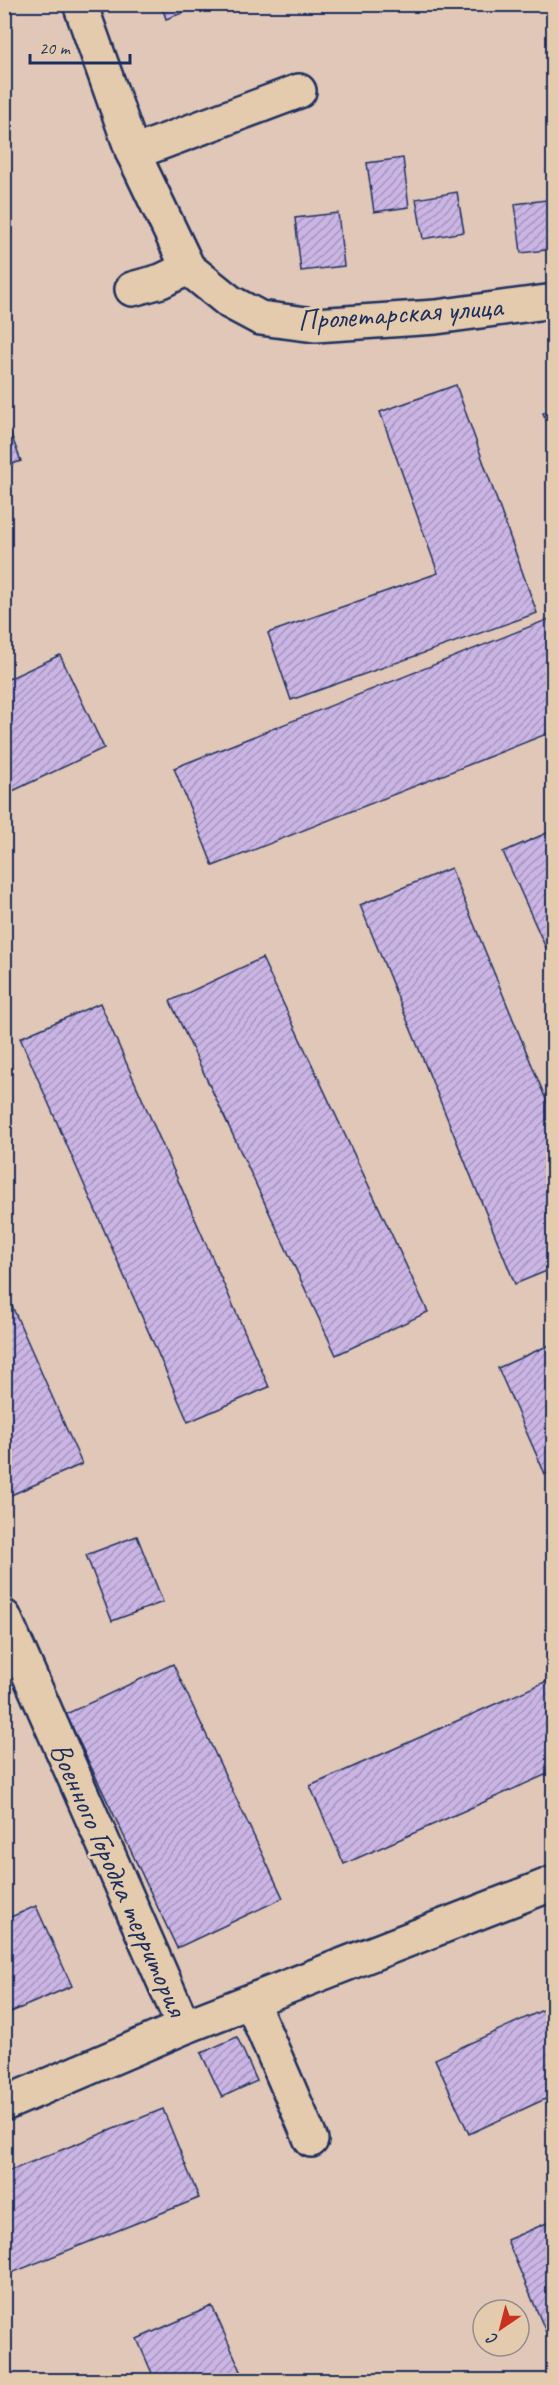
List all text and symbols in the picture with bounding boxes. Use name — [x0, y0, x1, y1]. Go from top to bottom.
scale bar — [30, 27, 130, 65]
text: 20 m — [39, 37, 72, 59]
street label: Пролетарская улица — [296, 287, 506, 339]
street label: Военного Городка территория — [41, 1736, 198, 2024]
north arrow — [471, 2298, 531, 2358]
text: С — [482, 2328, 502, 2350]

